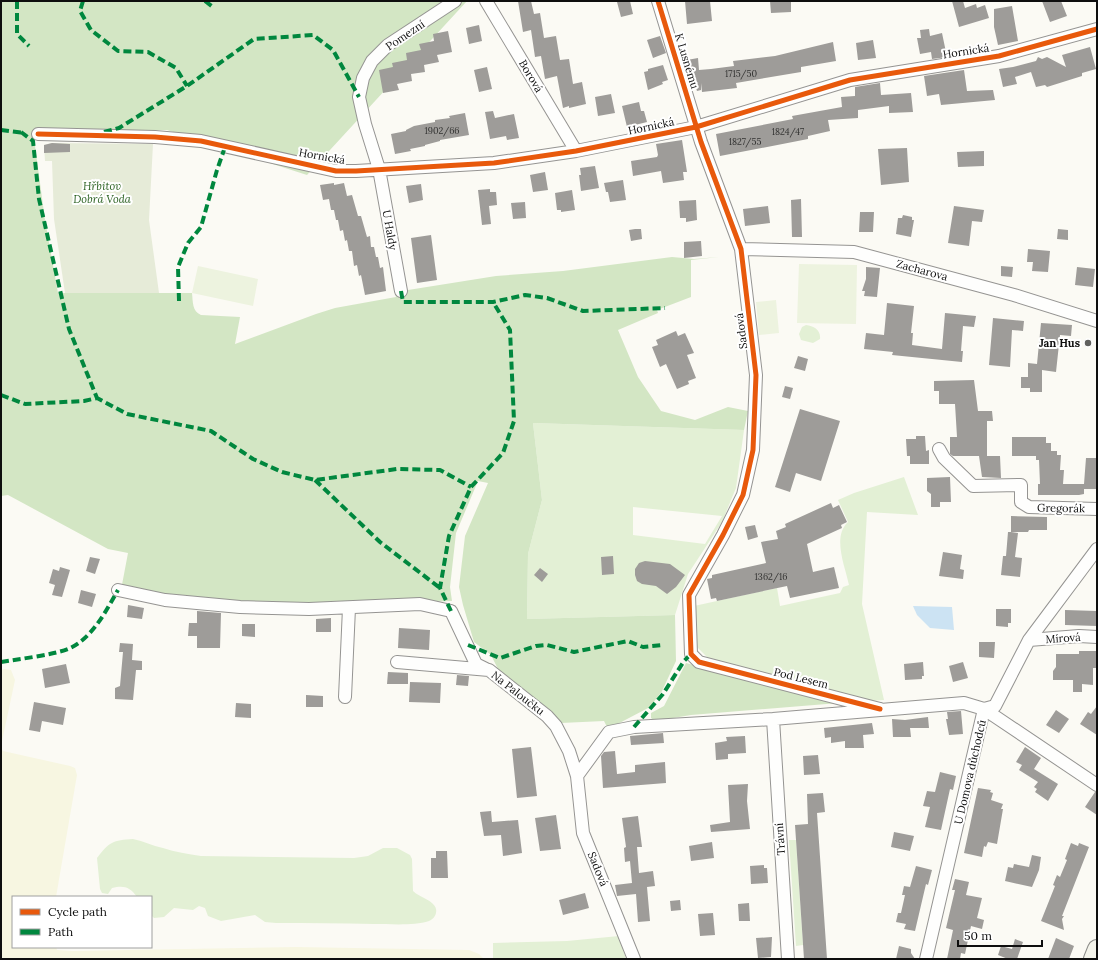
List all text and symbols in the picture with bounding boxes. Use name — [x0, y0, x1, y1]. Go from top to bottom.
street label: Pomezní — [383, 17, 427, 53]
street label: K Lusnému — [672, 31, 702, 91]
street label: Hornická — [942, 40, 990, 62]
street label: Borová — [516, 57, 546, 95]
house number: 1715/50 — [725, 68, 757, 80]
street label: Hornická — [627, 114, 676, 138]
house number: 1902/66 — [424, 125, 460, 137]
house number: 1824/47 — [772, 126, 804, 138]
house number: 1827/55 — [729, 136, 761, 148]
street label: Hornická — [298, 145, 347, 167]
park label: Hřbitov Dobrá Voda — [73, 179, 132, 206]
street label: U Haldy — [380, 209, 400, 251]
street label: Zacharova — [895, 256, 950, 284]
street label: Sadová — [732, 312, 750, 350]
place label: Jan Hus — [1039, 336, 1080, 350]
marker: Jan Hus — [1083, 338, 1093, 348]
street label: Gregorák — [1037, 501, 1085, 515]
house number: 1362/16 — [755, 571, 787, 583]
street label: Mírová — [1045, 630, 1081, 646]
street label: Pod Lesem — [772, 664, 830, 692]
street label: Na Paloučku — [489, 668, 548, 718]
street label: U Domova důchodců — [951, 718, 989, 826]
street label: Trávní — [772, 822, 788, 856]
street label: Sadová — [585, 850, 611, 889]
legend — [12, 896, 152, 948]
text: Cycle path — [48, 904, 107, 919]
scale bar — [958, 922, 1042, 948]
text: Path — [48, 924, 73, 939]
text: 50 m — [964, 928, 992, 943]

